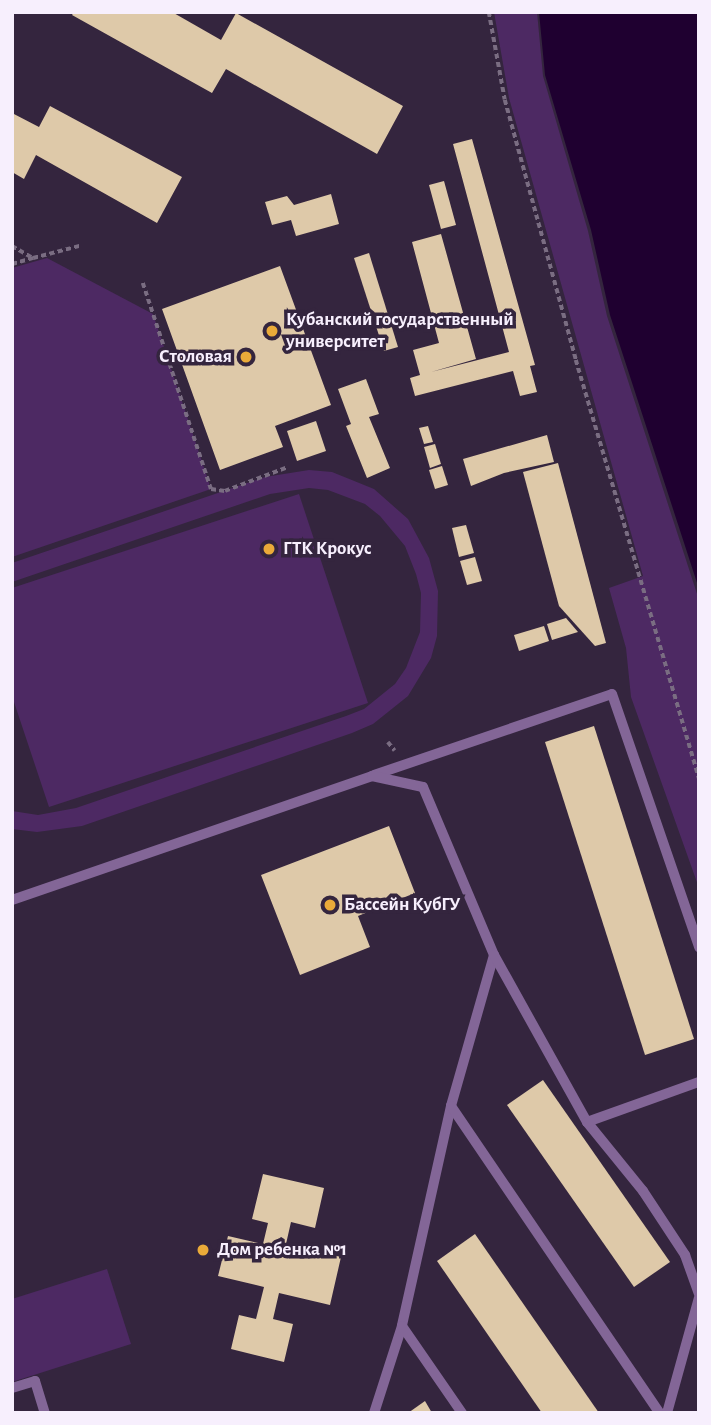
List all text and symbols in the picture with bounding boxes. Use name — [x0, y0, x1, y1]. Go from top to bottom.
place label: Кубанский государственный университет — [286, 309, 514, 353]
marker: Кубанский государственный университет — [264, 323, 280, 339]
place label: Столовая — [159, 346, 232, 368]
marker: Столовая — [238, 349, 254, 365]
place label: ГТК Крокус — [283, 538, 372, 560]
marker: ГТК Крокус — [261, 541, 277, 557]
place label: Бассейн КубГУ — [344, 894, 460, 916]
marker: Бассейн КубГУ — [322, 897, 338, 913]
place label: Дом ребенка №1 — [217, 1239, 347, 1261]
marker: Дом ребенка №1 — [195, 1242, 211, 1258]

